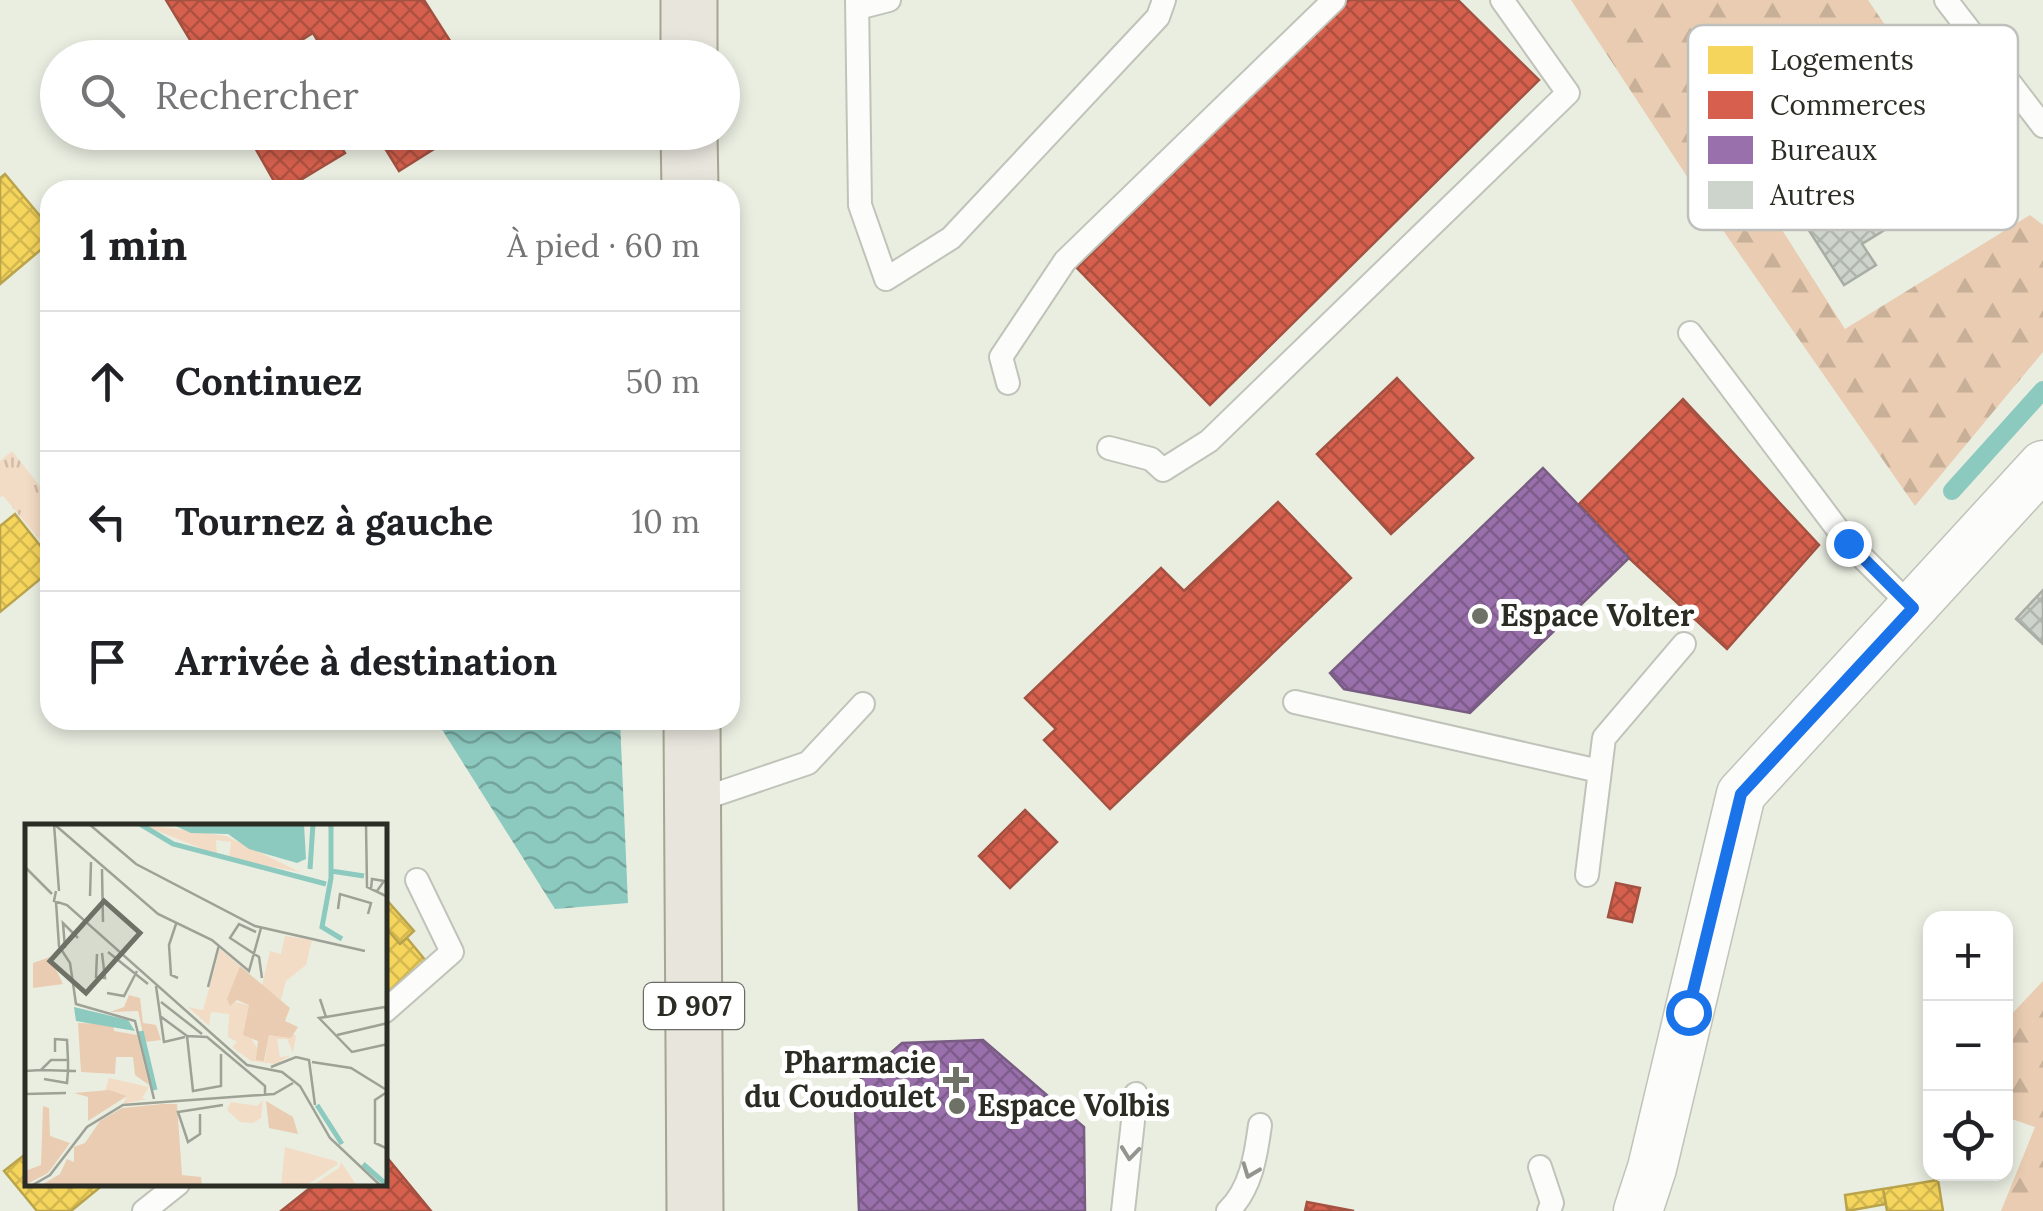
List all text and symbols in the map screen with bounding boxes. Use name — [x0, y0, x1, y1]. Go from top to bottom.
legend — [1688, 25, 2018, 230]
search box — [40, 40, 740, 150]
text: Logements — [1770, 42, 1914, 78]
icon: search — [75, 68, 130, 123]
text: Rechercher — [155, 71, 359, 119]
text: Commerces — [1770, 87, 1926, 123]
text: Bureaux — [1770, 132, 1877, 168]
text: Autres — [1769, 177, 1855, 213]
text: 1 min — [80, 218, 187, 272]
text: À pied · 60 m — [507, 225, 700, 266]
icon: ahead — [80, 354, 135, 409]
text: Continuez — [175, 357, 362, 405]
text: 50 m — [626, 361, 700, 402]
icon: left — [80, 494, 135, 549]
text: Tournez à gauche — [175, 497, 493, 545]
text: 10 m — [631, 501, 700, 542]
route end — [1826, 521, 1872, 567]
place label: Espace Volter — [1500, 596, 1695, 634]
marker: Espace Volter — [1469, 605, 1491, 627]
icon: arrive — [80, 634, 135, 689]
text: Arrivée à destination — [175, 637, 557, 685]
inset map — [25, 824, 388, 1186]
map controls — [1923, 911, 2013, 1181]
button: + — [1923, 911, 2013, 1001]
road number: D 907 — [644, 983, 744, 1029]
route start — [1666, 990, 1712, 1036]
button: − — [1923, 1001, 2013, 1091]
place label: Pharmacie du Coudoulet — [744, 1043, 937, 1115]
marker: Pharmacie du Coudoulet — [945, 1069, 967, 1091]
place label: Espace Volbis — [977, 1086, 1170, 1124]
button: locate — [1923, 1091, 2013, 1181]
marker: Espace Volbis — [946, 1095, 968, 1117]
one-way arrow — [1120, 1145, 1141, 1161]
one-way arrow — [1241, 1161, 1262, 1178]

